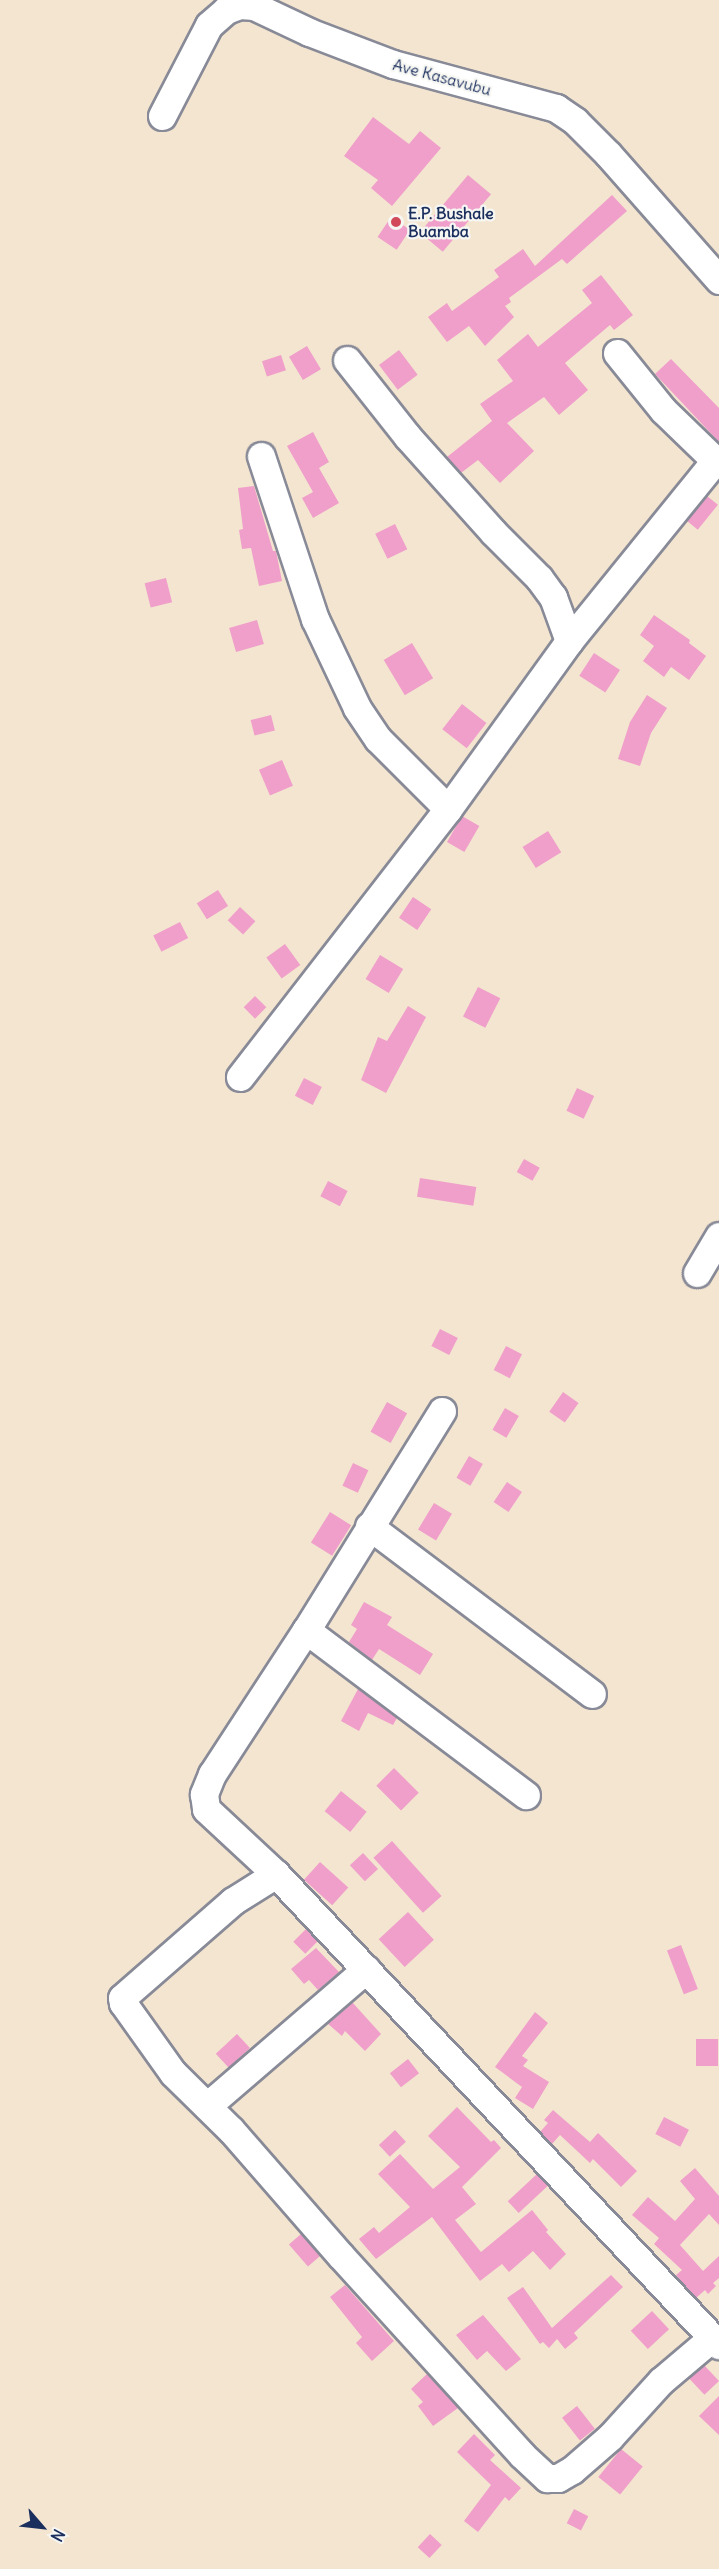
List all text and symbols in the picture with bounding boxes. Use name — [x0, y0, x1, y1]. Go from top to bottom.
street label: Ave Kasavubu — [391, 55, 493, 99]
place label: E.P. Bushale Buamba — [408, 203, 494, 241]
marker: E.P. Bushale Buamba — [389, 215, 403, 229]
north arrow — [12, 2497, 72, 2557]
text: N — [46, 2526, 69, 2545]

